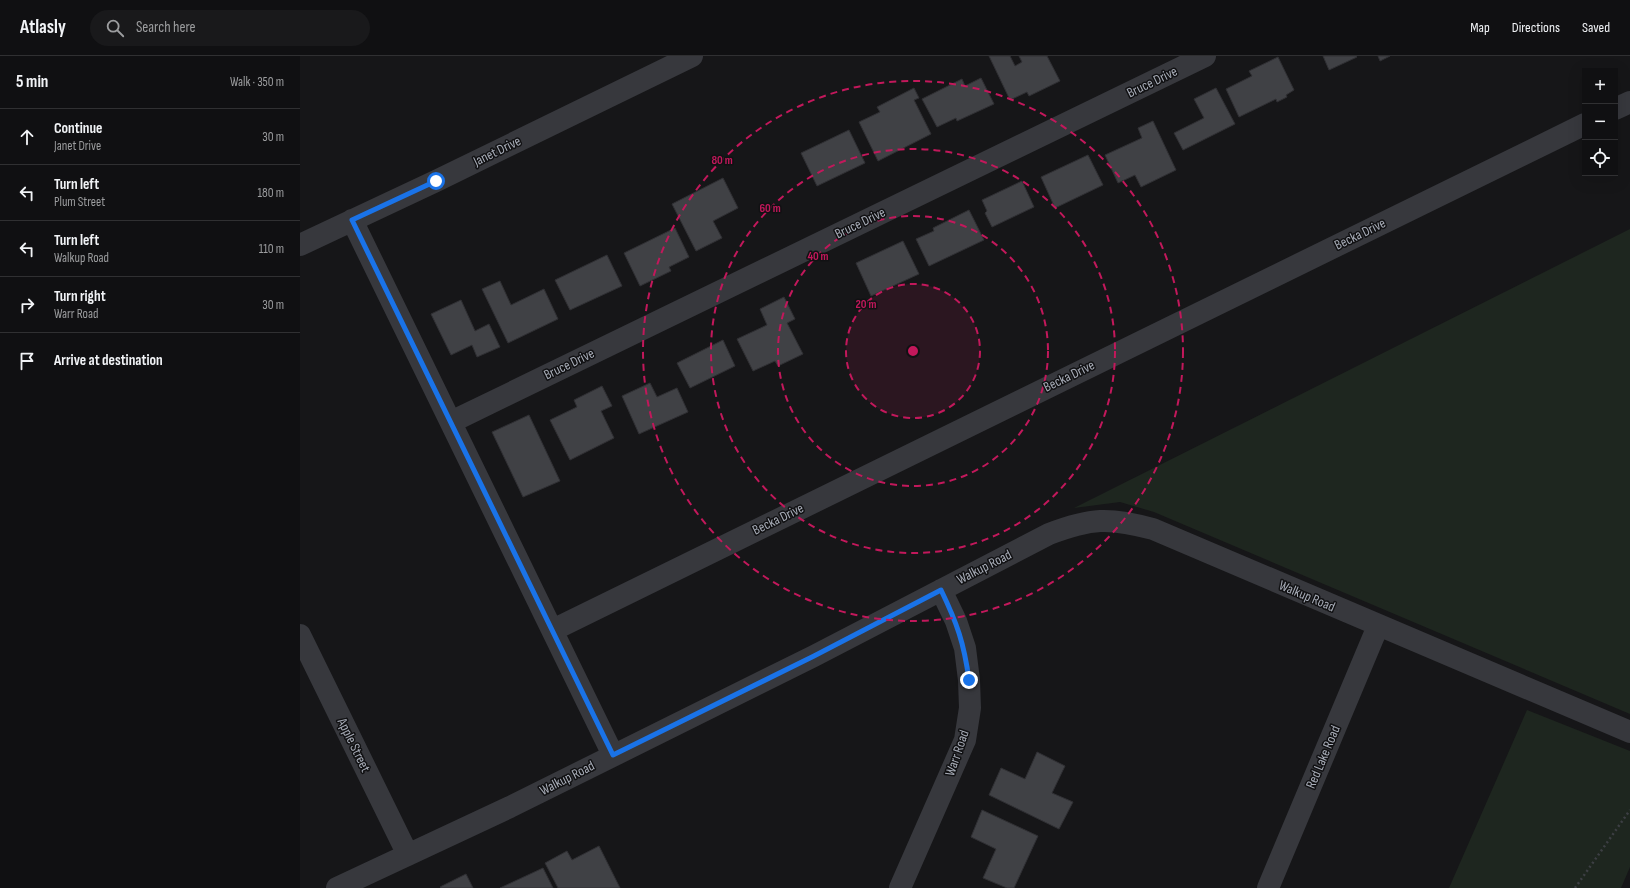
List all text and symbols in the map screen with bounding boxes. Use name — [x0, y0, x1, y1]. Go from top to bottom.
search box — [90, 10, 370, 46]
text: Atlasly — [20, 16, 66, 39]
icon: search — [104, 17, 126, 39]
text: Search here — [136, 18, 196, 37]
text: Map — [1470, 19, 1490, 36]
text: Directions — [1512, 19, 1560, 36]
text: Saved — [1582, 19, 1610, 36]
street label: Bruce Drive — [1124, 63, 1180, 101]
map controls — [1582, 68, 1618, 176]
button: + — [1582, 68, 1618, 104]
text: 5 min — [16, 72, 48, 92]
text: Walk · 350 m — [230, 74, 284, 90]
button: − — [1582, 104, 1618, 140]
text: Continue — [54, 119, 103, 138]
icon: ahead — [16, 126, 38, 148]
text: 30 m — [262, 129, 284, 145]
street label: Janet Drive — [470, 132, 524, 170]
text: Janet Drive — [54, 138, 101, 154]
button: locate — [1582, 140, 1618, 176]
text: 80 m — [711, 153, 733, 168]
route start — [427, 172, 445, 190]
text: Turn left — [54, 175, 99, 194]
icon: left — [16, 182, 38, 204]
text: 180 m — [258, 185, 284, 201]
text: Plum Street — [54, 194, 105, 210]
text: 60 m — [759, 201, 781, 216]
street label: Bruce Drive — [832, 204, 888, 242]
street label: Becka Drive — [1332, 214, 1388, 254]
text: Turn left — [54, 231, 99, 250]
icon: left — [16, 238, 38, 260]
text: 110 m — [259, 241, 284, 257]
text: 40 m — [807, 249, 829, 264]
text: Walkup Road — [54, 250, 109, 266]
text: Turn right — [54, 287, 106, 306]
icon: right — [16, 294, 38, 316]
text: 30 m — [262, 297, 284, 313]
text: 20 m — [856, 297, 876, 312]
text: Warr Road — [54, 306, 98, 322]
centre of rings — [906, 344, 920, 358]
street label: Bruce Drive — [541, 345, 597, 383]
icon: arrive — [16, 350, 38, 372]
text: Arrive at destination — [54, 351, 163, 370]
street label: Becka Drive — [1041, 356, 1097, 396]
street label: Becka Drive — [750, 499, 806, 539]
street label: Walkup Road — [954, 546, 1014, 588]
street label: Walkup Road — [1276, 577, 1338, 615]
route end — [960, 671, 978, 689]
street label: Apple Street — [333, 714, 374, 775]
street label: Red Lake Road — [1302, 723, 1344, 791]
street label: Warr Road — [941, 728, 973, 778]
street label: Walkup Road — [537, 757, 597, 799]

